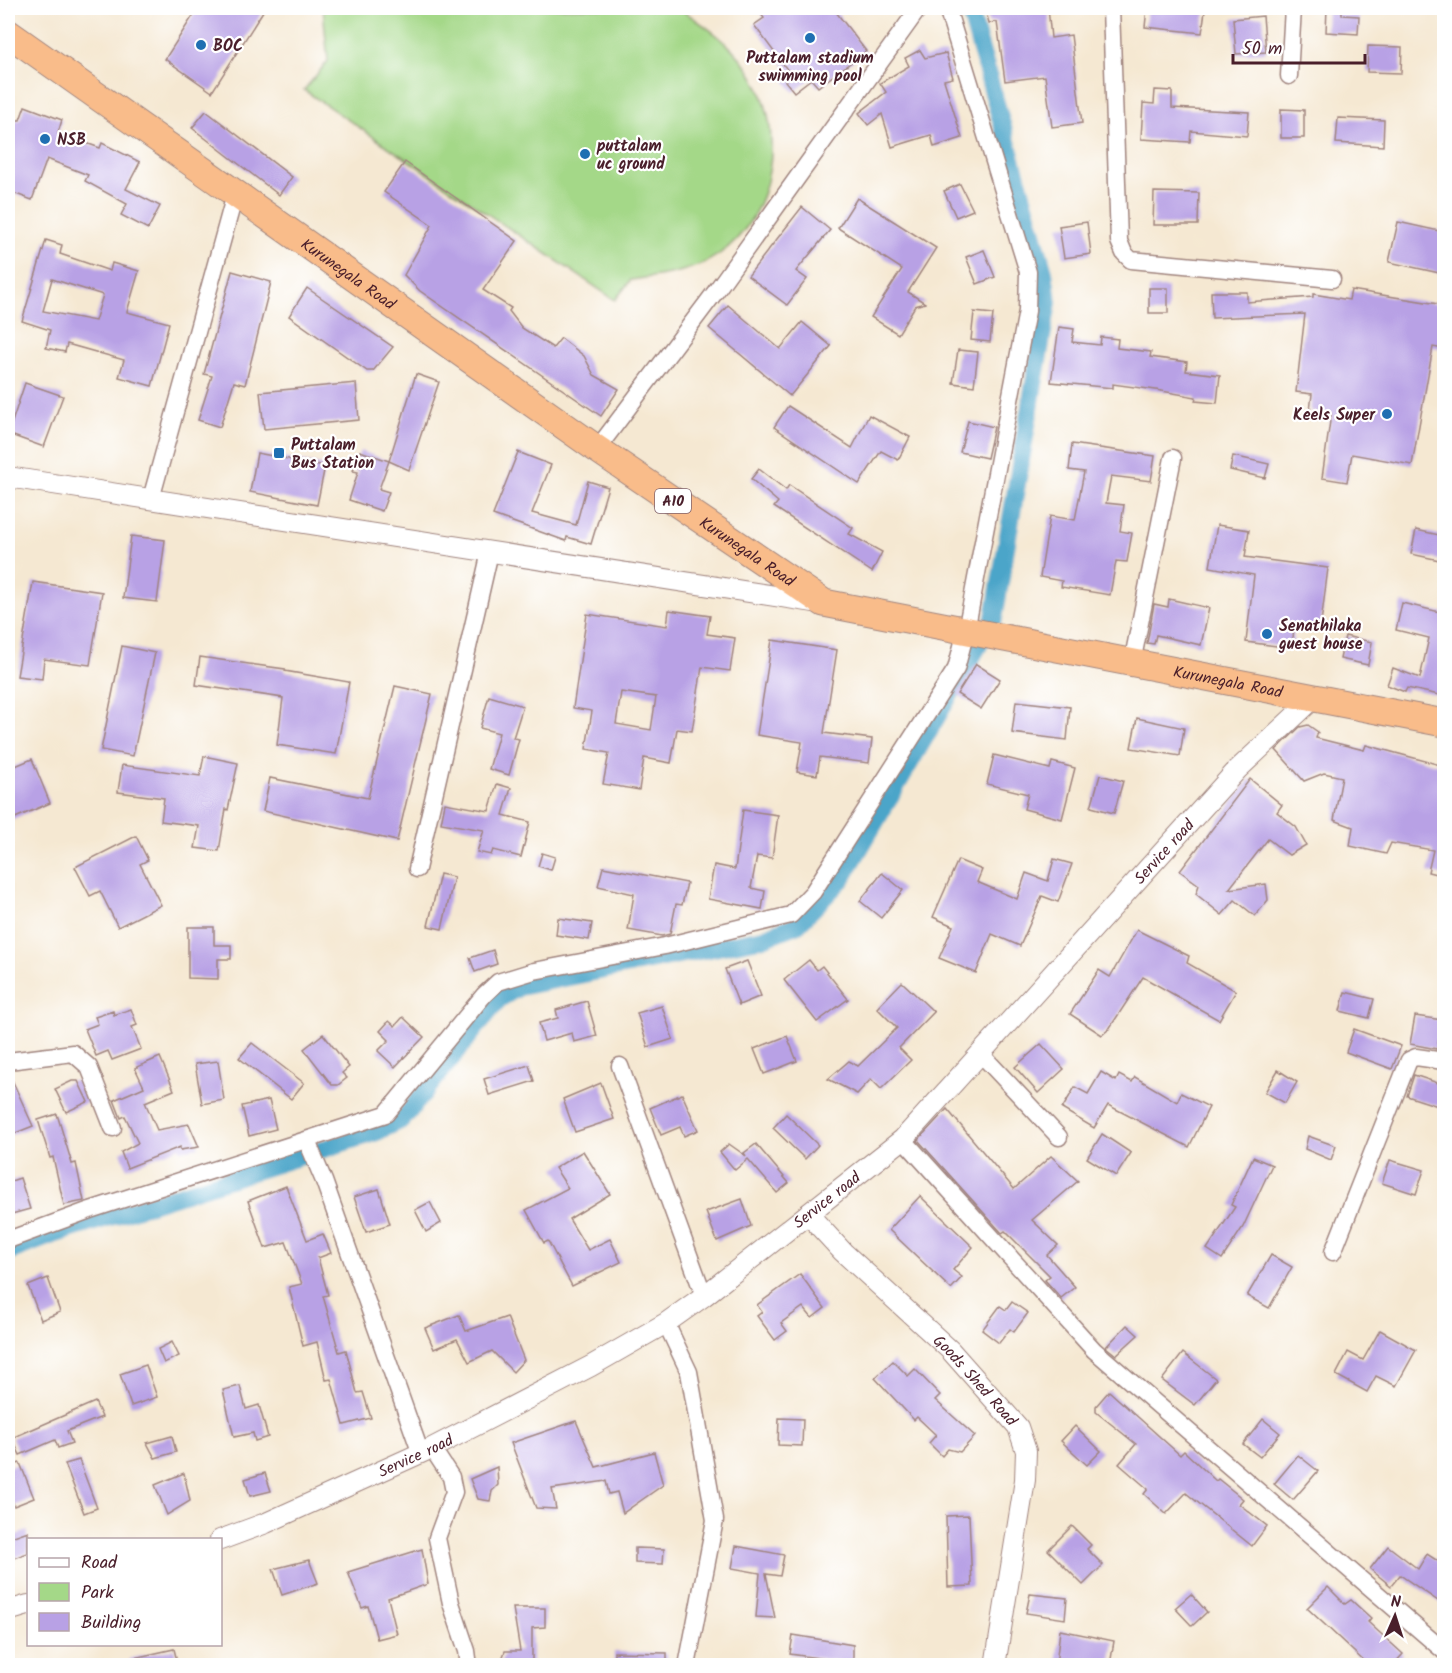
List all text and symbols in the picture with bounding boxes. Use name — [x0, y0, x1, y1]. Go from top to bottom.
scale bar — [1233, 27, 1365, 65]
marker: Puttalam stadium swimming pool — [803, 31, 817, 45]
place label: BOC — [213, 34, 243, 59]
text: 50 m — [1242, 35, 1282, 64]
marker: BOC — [194, 38, 208, 52]
place label: Puttalam stadium swimming pool — [746, 46, 874, 89]
place label: NSB — [57, 128, 86, 153]
marker: NSB — [38, 132, 52, 146]
place label: puttalam uc ground — [596, 134, 665, 177]
marker: puttalam uc ground — [578, 147, 592, 161]
street label: Kurunegala Road — [295, 233, 401, 318]
place label: Keels Super — [1293, 403, 1376, 428]
marker: Keels Super — [1380, 407, 1394, 421]
place label: Puttalam Bus Station — [291, 433, 374, 476]
marker: Puttalam Bus Station — [272, 446, 286, 460]
road number: A10 — [655, 489, 691, 513]
street label: Kurunegala Road — [694, 511, 800, 594]
place label: Senathilaka guest house — [1278, 614, 1363, 657]
marker: Senathilaka guest house — [1260, 627, 1274, 641]
street label: Kurunegala Road — [1171, 660, 1286, 706]
street label: Service road — [1128, 813, 1202, 890]
street label: Service road — [788, 1165, 867, 1235]
street label: Goods Shed Road — [927, 1329, 1023, 1433]
street label: Service road — [374, 1428, 459, 1485]
legend — [27, 1538, 222, 1646]
text: Road — [81, 1549, 118, 1578]
text: Park — [81, 1579, 114, 1608]
north arrow — [1365, 1586, 1425, 1646]
text: N — [1390, 1590, 1401, 1615]
text: Building — [81, 1609, 141, 1638]

